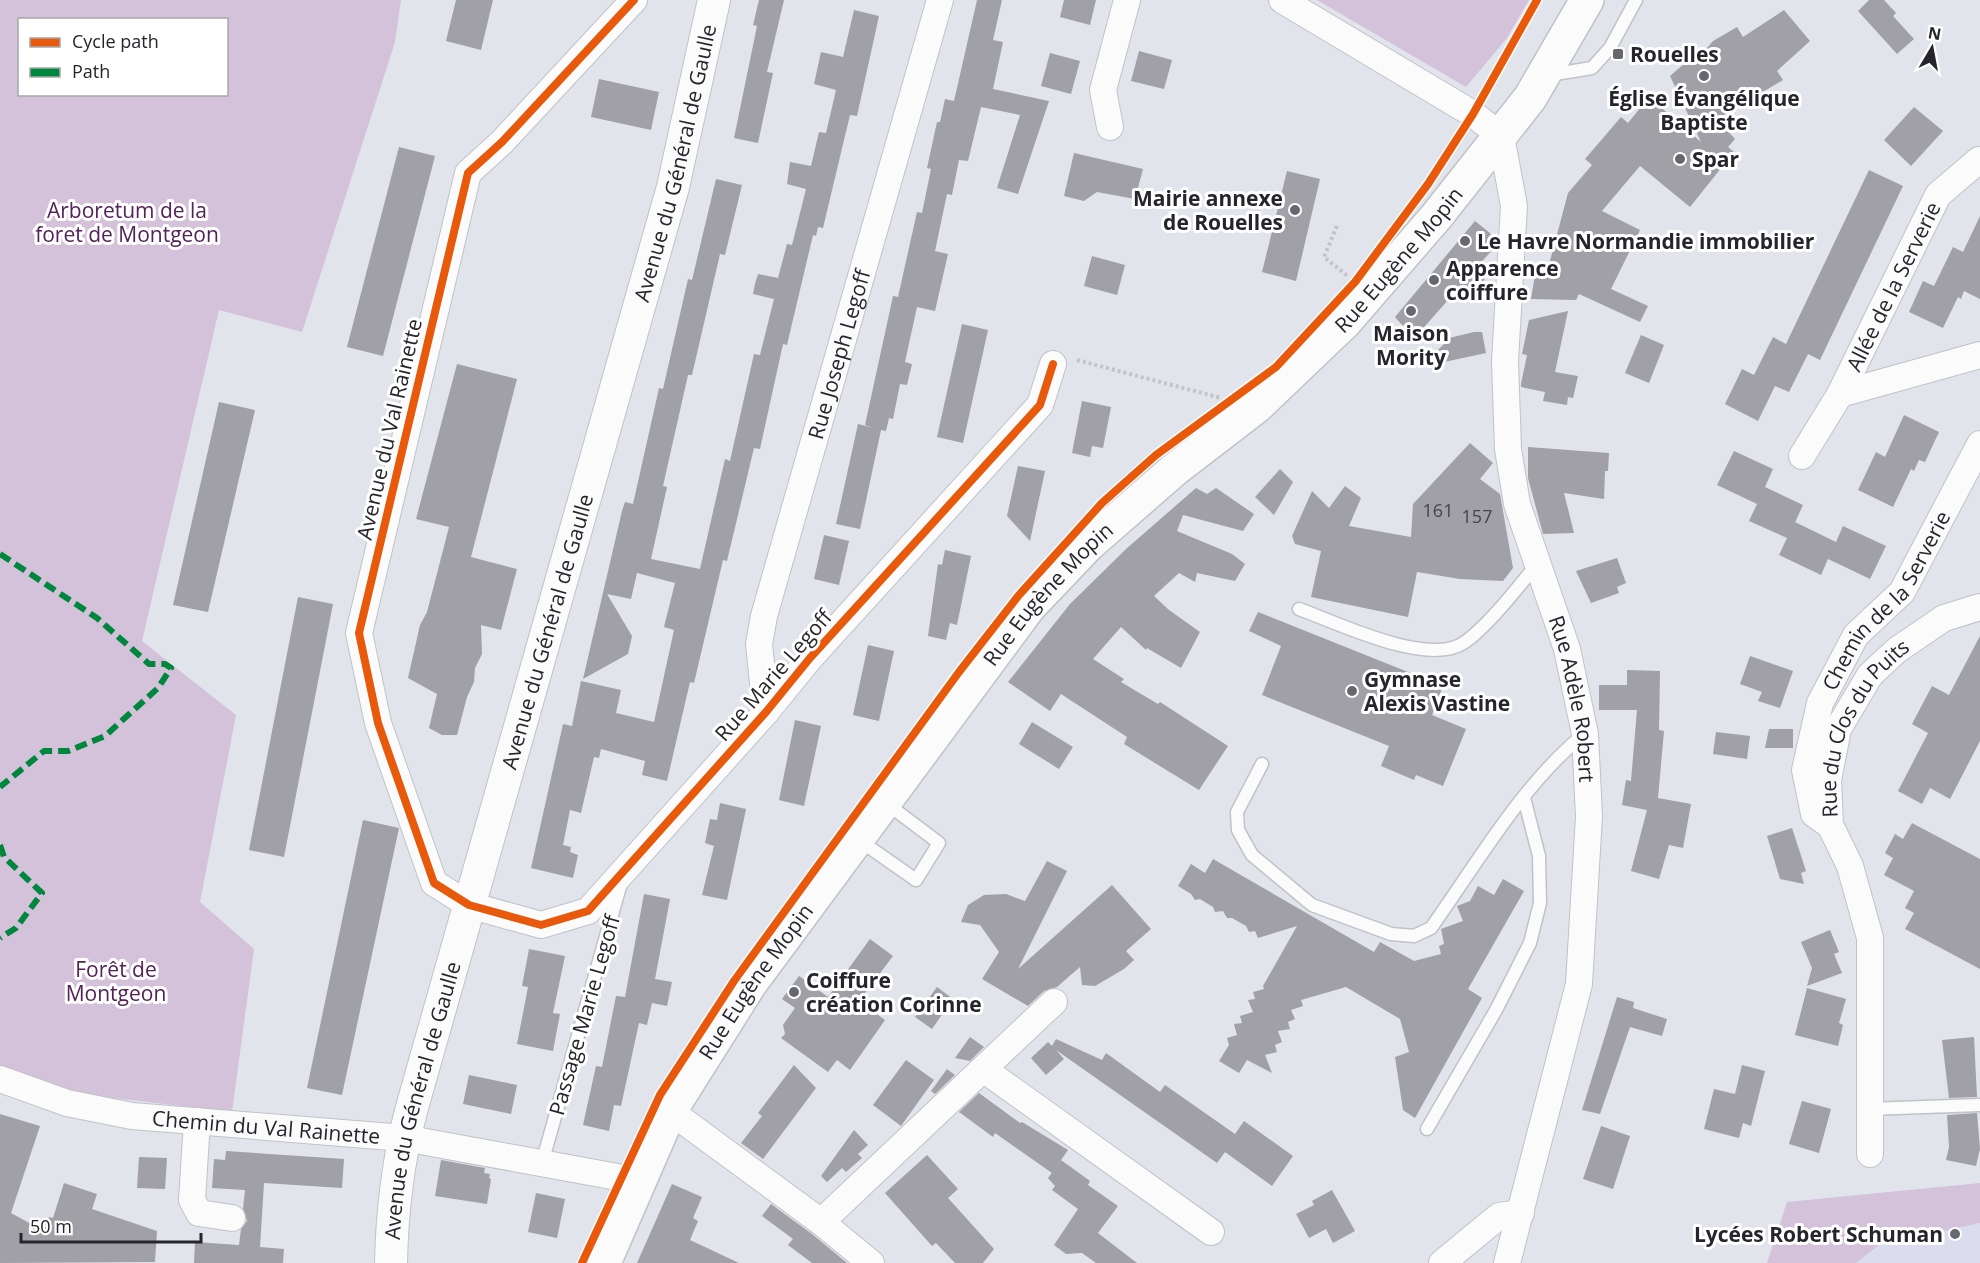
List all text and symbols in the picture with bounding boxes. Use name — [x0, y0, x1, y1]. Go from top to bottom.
legend — [18, 18, 228, 96]
north arrow — [1902, 18, 1962, 78]
street label: Avenue du Général de Gaulle — [627, 21, 722, 305]
text: N — [1926, 21, 1943, 45]
text: Cycle path — [72, 29, 159, 53]
place label: Rouelles — [1630, 40, 1719, 68]
marker: Rouelles — [1611, 47, 1625, 61]
text: Path — [72, 59, 110, 83]
marker: Église Évangélique Baptiste — [1697, 69, 1711, 83]
place label: Église Évangélique Baptiste — [1608, 84, 1800, 136]
place label: Spar — [1692, 145, 1740, 173]
marker: Spar — [1673, 152, 1687, 166]
street label: Rue Eugène Mopin — [1328, 181, 1469, 339]
place label: Mairie annexe de Rouelles — [1133, 184, 1283, 236]
park label: Arboretum de la foret de Montgeon — [35, 196, 219, 248]
street label: Allée de la Serverie — [1839, 197, 1947, 376]
marker: Mairie annexe de Rouelles — [1288, 203, 1302, 217]
place label: Le Havre Normandie immobilier — [1477, 227, 1815, 255]
marker: Le Havre Normandie immobilier — [1458, 234, 1472, 248]
place label: Apparence coiffure — [1446, 254, 1559, 306]
street label: Rue Joseph Legoff — [801, 264, 877, 442]
marker: Apparence coiffure — [1427, 273, 1441, 287]
marker: Maison Mority — [1404, 304, 1418, 318]
street label: Avenue du Val Rainette — [350, 316, 428, 542]
place label: Maison Mority — [1373, 319, 1449, 371]
street label: Avenue du Général de Gaulle — [495, 491, 599, 772]
house number: 161 — [1423, 498, 1453, 522]
house number: 157 — [1462, 504, 1492, 528]
street label: Chemin de la Serverie — [1815, 506, 1956, 695]
street label: Rue Eugène Mopin — [976, 516, 1119, 671]
street label: Rue Marie Legoff — [708, 602, 839, 747]
street label: Rue Adèle Robert — [1542, 612, 1601, 783]
street label: Rue du Clos du Puits — [1814, 632, 1914, 818]
place label: Gymnase Alexis Vastine — [1364, 665, 1510, 717]
marker: Gymnase Alexis Vastine — [1345, 684, 1359, 698]
street label: Rue Eugène Mopin — [692, 898, 819, 1065]
street label: Passage Marie Legoff — [542, 910, 627, 1118]
park label: Forêt de Montgeon — [66, 955, 166, 1007]
street label: Avenue du Général de Gaulle — [378, 958, 467, 1240]
place label: Coiffure création Corinne — [806, 966, 982, 1018]
marker: Coiffure création Corinne — [787, 985, 801, 999]
street label: Chemin du Val Rainette — [151, 1104, 381, 1150]
scale bar — [21, 1206, 201, 1244]
text: 50 m — [30, 1214, 72, 1238]
place label: Lycées Robert Schuman — [1694, 1220, 1943, 1248]
marker: Lycées Robert Schuman — [1948, 1227, 1962, 1241]

